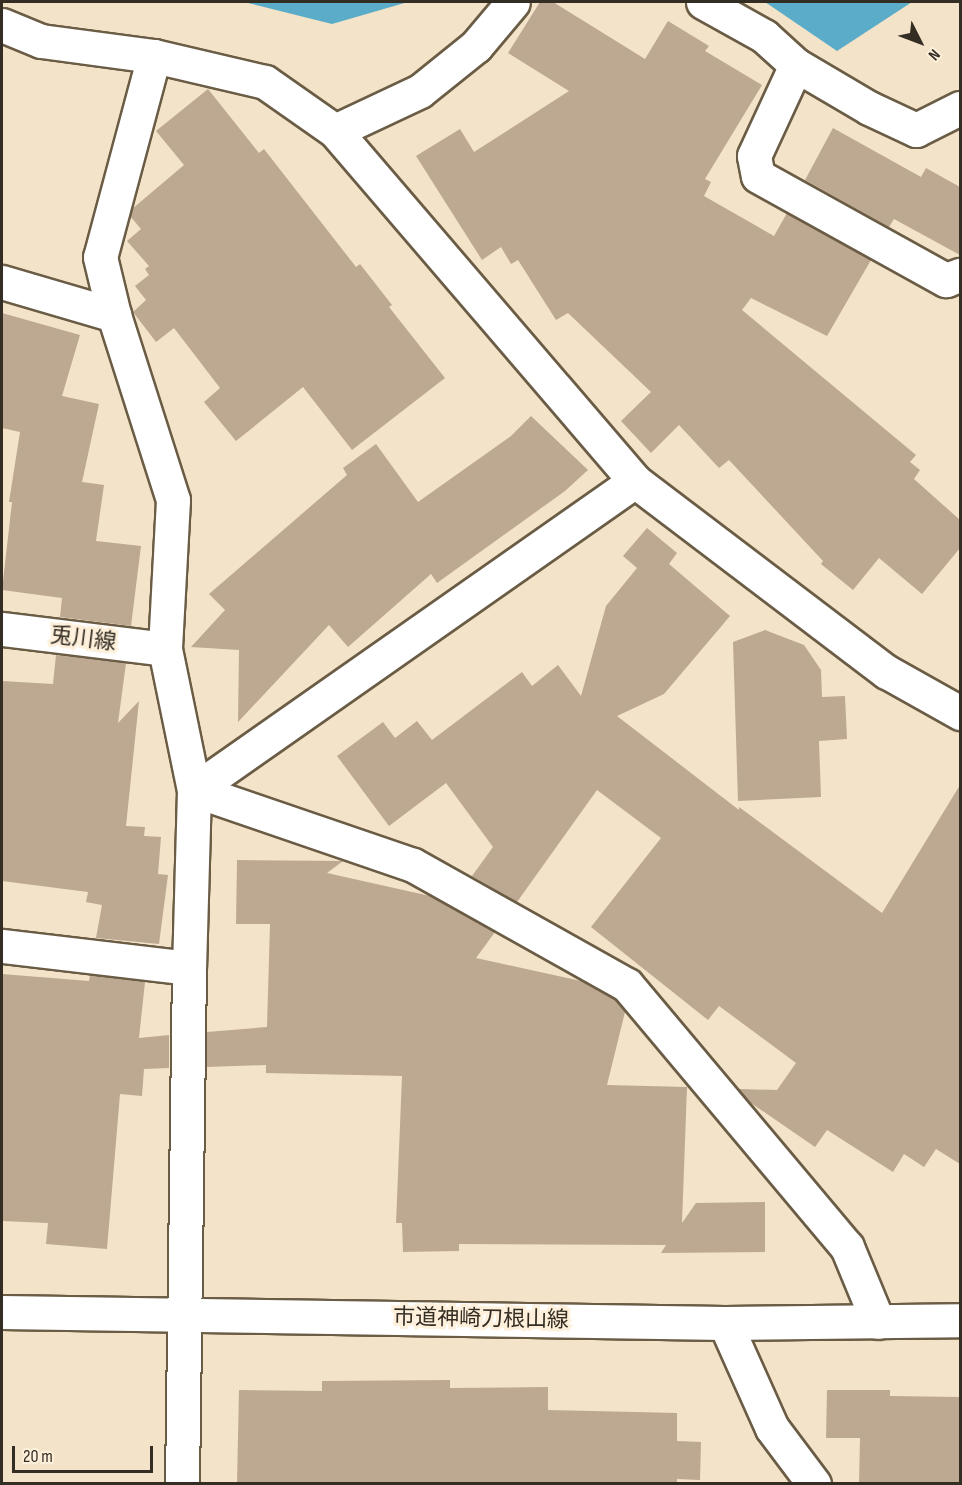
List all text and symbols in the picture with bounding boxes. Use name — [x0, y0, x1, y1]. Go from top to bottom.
north arrow — [890, 12, 950, 72]
text: N — [924, 45, 944, 64]
street label: 兎川線 — [49, 622, 117, 656]
street label: 市道神崎刀根山線 — [393, 1304, 569, 1334]
scale bar — [15, 1434, 156, 1472]
text: 20 m — [23, 1446, 53, 1467]

